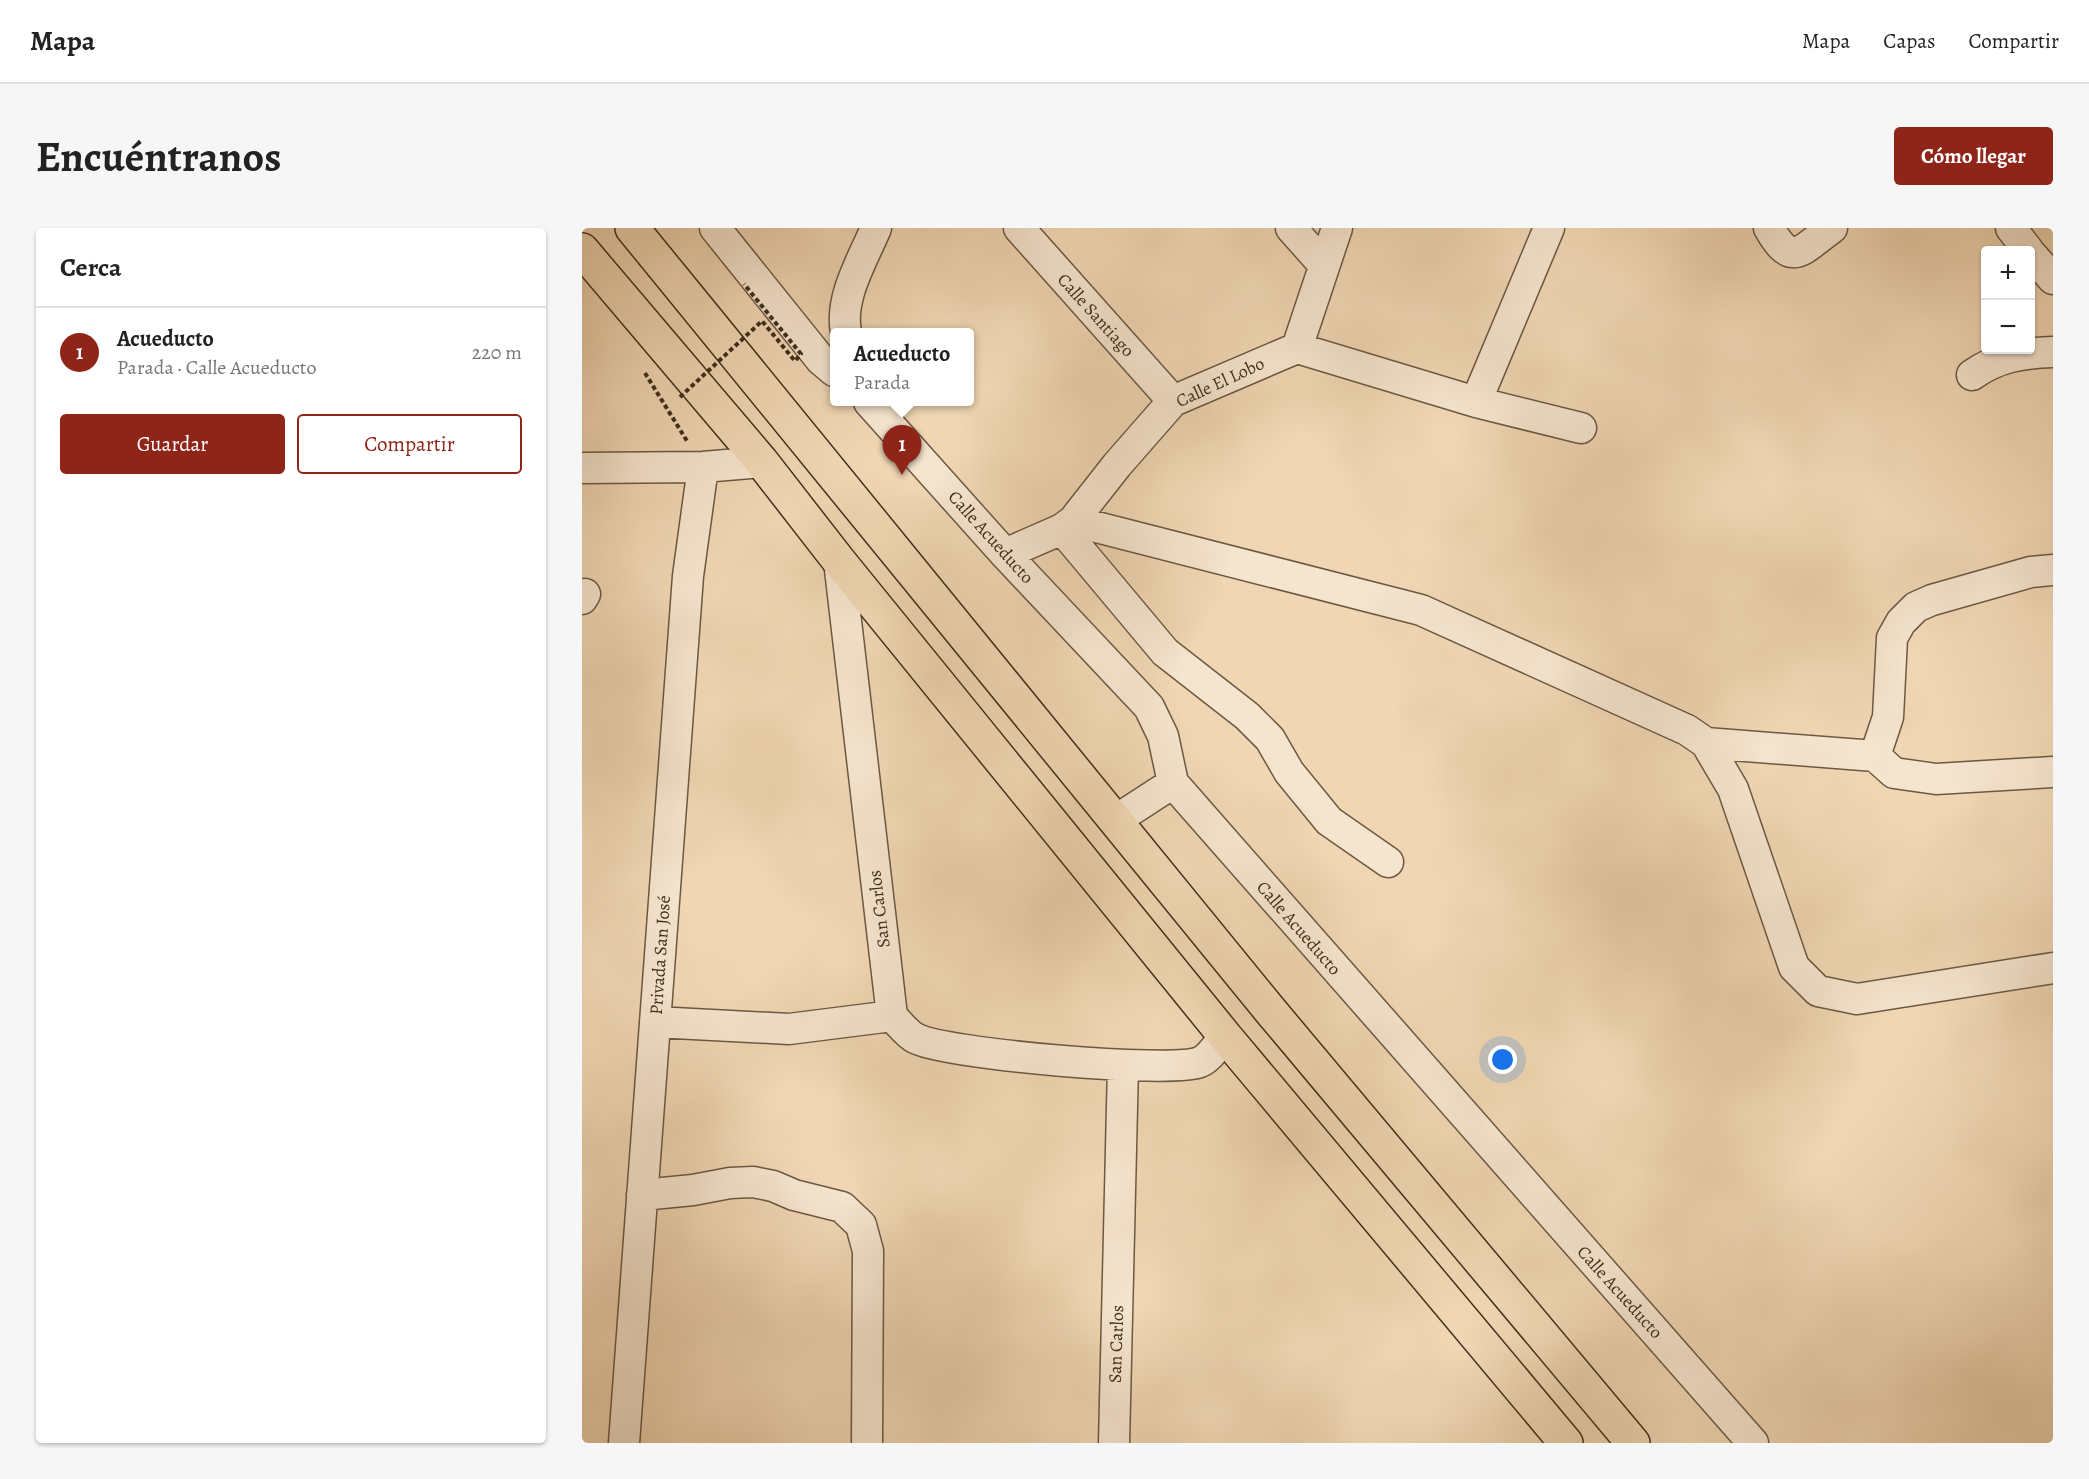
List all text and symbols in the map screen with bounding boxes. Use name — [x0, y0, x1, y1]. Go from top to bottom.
text: Mapa — [30, 22, 95, 60]
text: Mapa — [1802, 27, 1850, 55]
text: Capas — [1883, 27, 1936, 55]
text: Compartir — [1969, 27, 2059, 55]
button: Cómo llegar — [1894, 127, 2053, 185]
text: Encuéntranos — [36, 128, 281, 185]
map controls — [1981, 246, 2035, 354]
button: + — [1981, 246, 2035, 300]
text: Cerca — [60, 250, 122, 285]
street label: Calle Santiago — [1052, 268, 1140, 362]
button: − — [1981, 300, 2035, 354]
text: Acueducto — [117, 324, 214, 354]
popup — [830, 328, 974, 406]
text: 1 — [76, 339, 83, 366]
text: 220 m — [472, 339, 522, 366]
text: Acueducto — [854, 339, 950, 369]
street label: Calle El Lobo — [1172, 351, 1268, 413]
text: Parada · Calle Acueducto — [117, 354, 316, 381]
text: Parada — [854, 369, 910, 396]
button: Guardar — [60, 414, 285, 474]
button: Compartir — [297, 414, 522, 474]
pin: 1 — [882, 426, 922, 475]
street label: Calle Acueducto — [943, 485, 1039, 589]
street label: San Carlos — [862, 869, 896, 949]
street label: Calle Acueducto — [1251, 876, 1347, 980]
street label: Privada San José — [644, 894, 676, 1016]
your location — [1488, 1045, 1517, 1074]
street label: Calle Acueducto — [1572, 1240, 1668, 1344]
street label: San Carlos — [1103, 1305, 1129, 1383]

